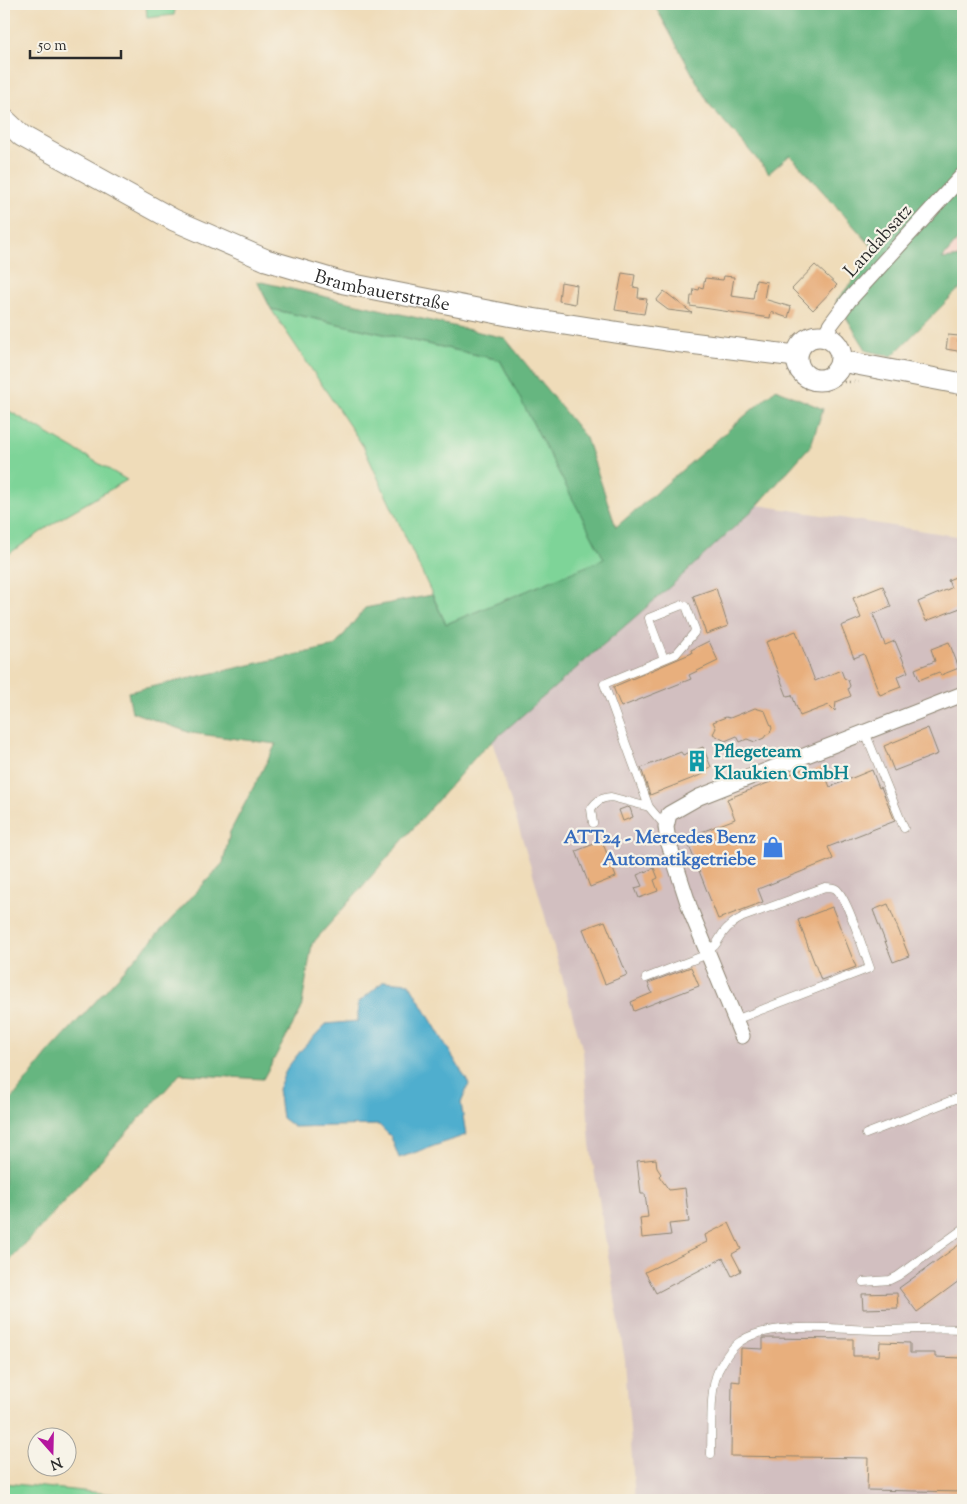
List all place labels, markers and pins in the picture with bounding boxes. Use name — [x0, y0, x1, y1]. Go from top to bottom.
place label: Pflegeteam Klaukien GmbH — [714, 739, 850, 788]
building icon: Pflegeteam Klaukien GmbH — [684, 748, 710, 774]
place label: ATT24 - Mercedes Benz Automatikgetriebe — [563, 825, 756, 874]
shop icon: ATT24 - Mercedes Benz Automatikgetriebe — [760, 834, 786, 860]

